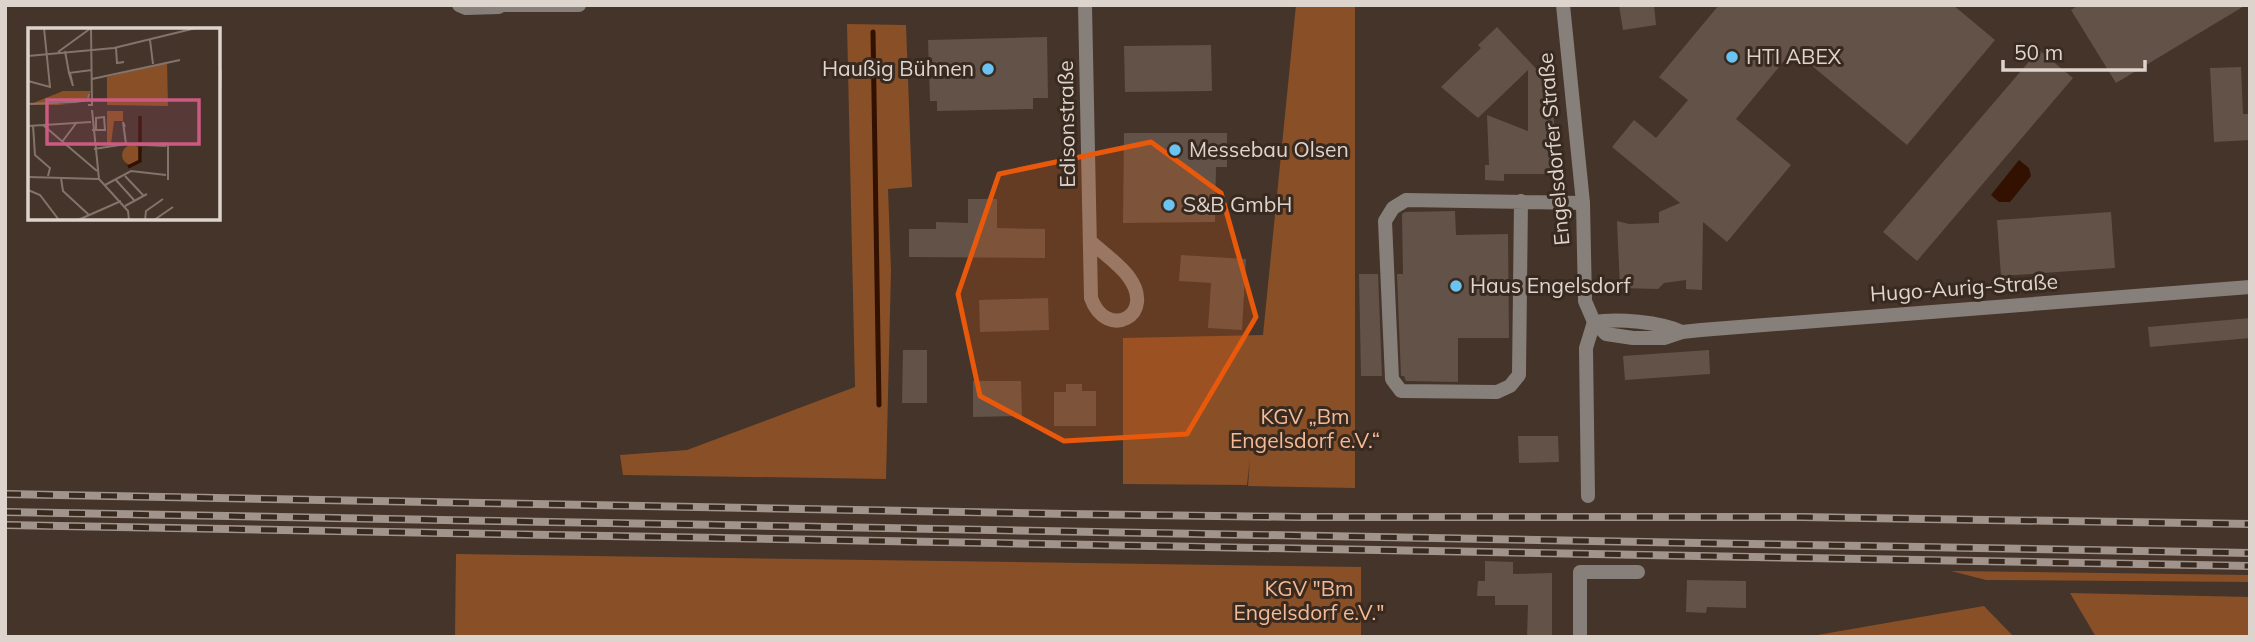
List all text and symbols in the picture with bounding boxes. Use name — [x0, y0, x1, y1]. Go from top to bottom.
inset map — [28, 28, 220, 220]
scale bar — [2003, 28, 2145, 72]
text: 50 m — [2014, 39, 2063, 65]
place label: HTI ABEX — [1746, 43, 1842, 69]
marker: HTI ABEX — [1724, 49, 1740, 65]
street label: Engelsdorfer Straße — [1532, 52, 1574, 247]
place label: Haußig Bühnen — [822, 55, 974, 81]
street label: Edisonstraße — [1052, 60, 1080, 188]
marker: Haußig Bühnen — [980, 61, 996, 77]
place label: Messebau Olsen — [1189, 136, 1349, 162]
marker: Messebau Olsen — [1167, 142, 1183, 158]
place label: S&B GmbH — [1183, 191, 1292, 217]
marker: S&B GmbH — [1161, 197, 1177, 213]
street label: Hugo-Aurig-Straße — [1869, 267, 2059, 307]
place label: Haus Engelsdorf — [1470, 272, 1632, 298]
marker: Haus Engelsdorf — [1448, 278, 1464, 294]
park label: KGV „Bm Engelsdorf e.V.“ — [1230, 403, 1380, 453]
park label: KGV "Bm Engelsdorf e.V." — [1233, 575, 1385, 625]

